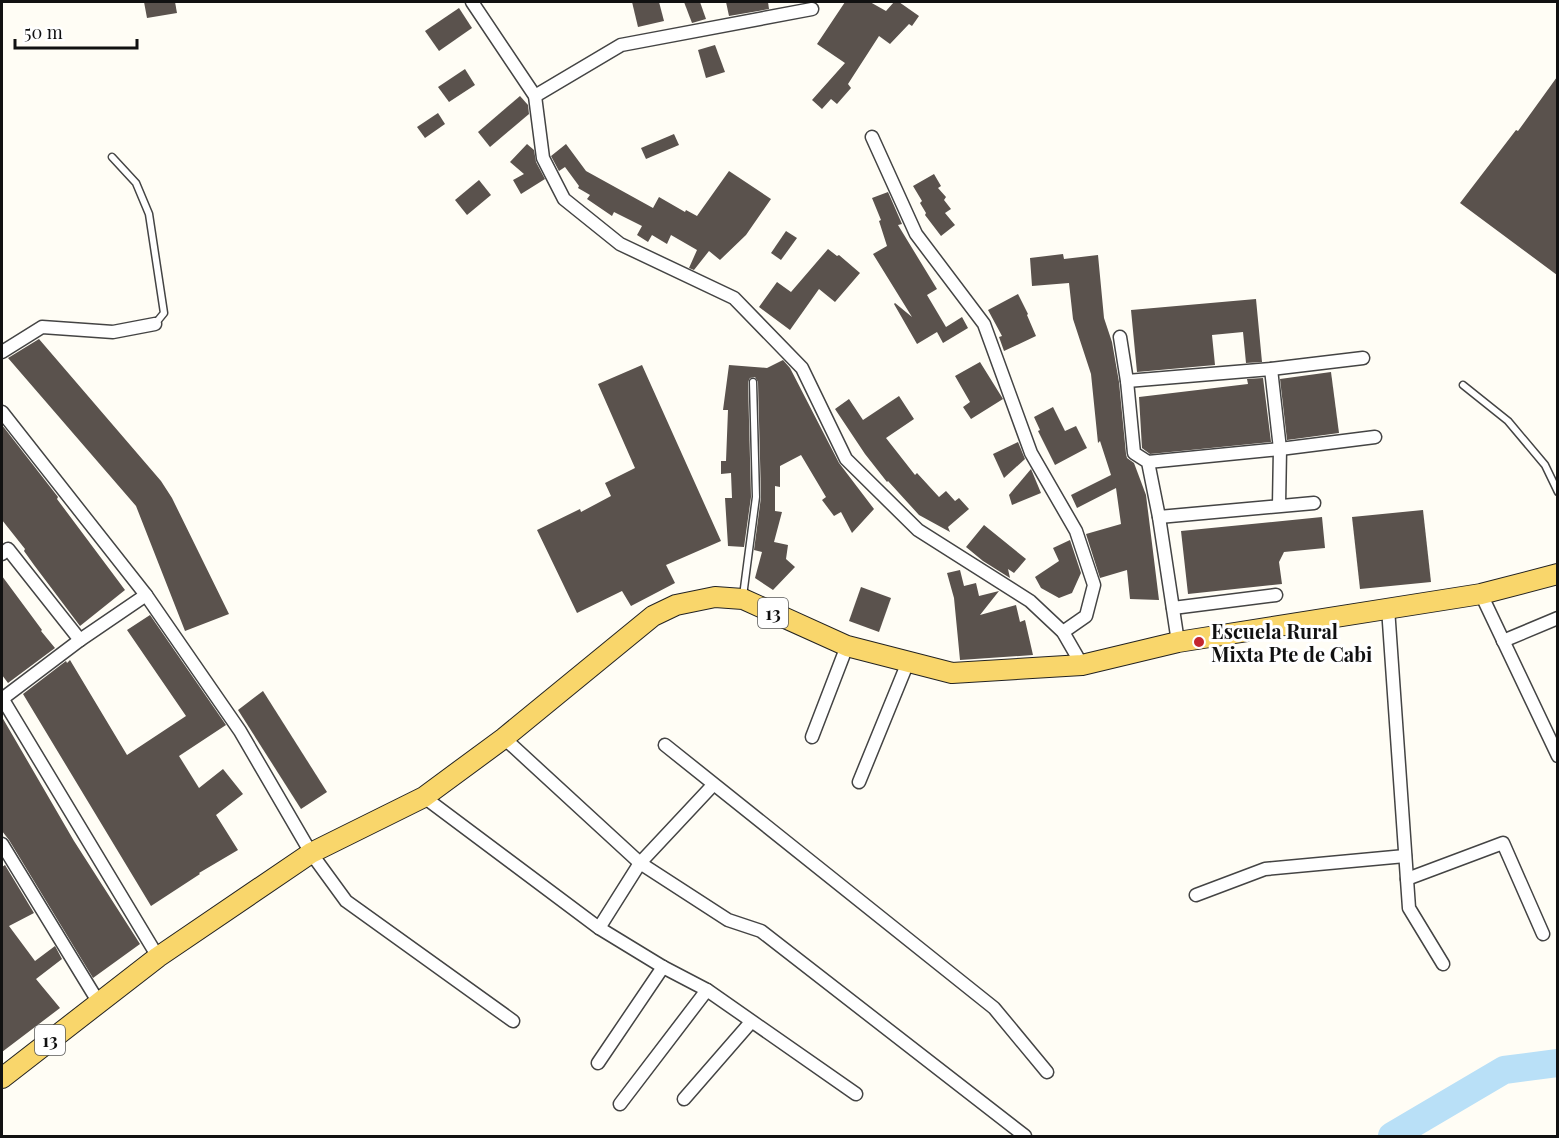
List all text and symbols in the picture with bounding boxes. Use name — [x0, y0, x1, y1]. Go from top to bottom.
scale bar — [15, 12, 136, 50]
text: 50 m — [24, 20, 63, 44]
road number: 13 — [758, 598, 788, 628]
place label: Escuela Rural Mixta Pte de Cabi — [1211, 617, 1372, 667]
marker: Escuela Rural Mixta Pte de Cabi — [1192, 635, 1206, 649]
road number: 13 — [35, 1025, 65, 1055]

